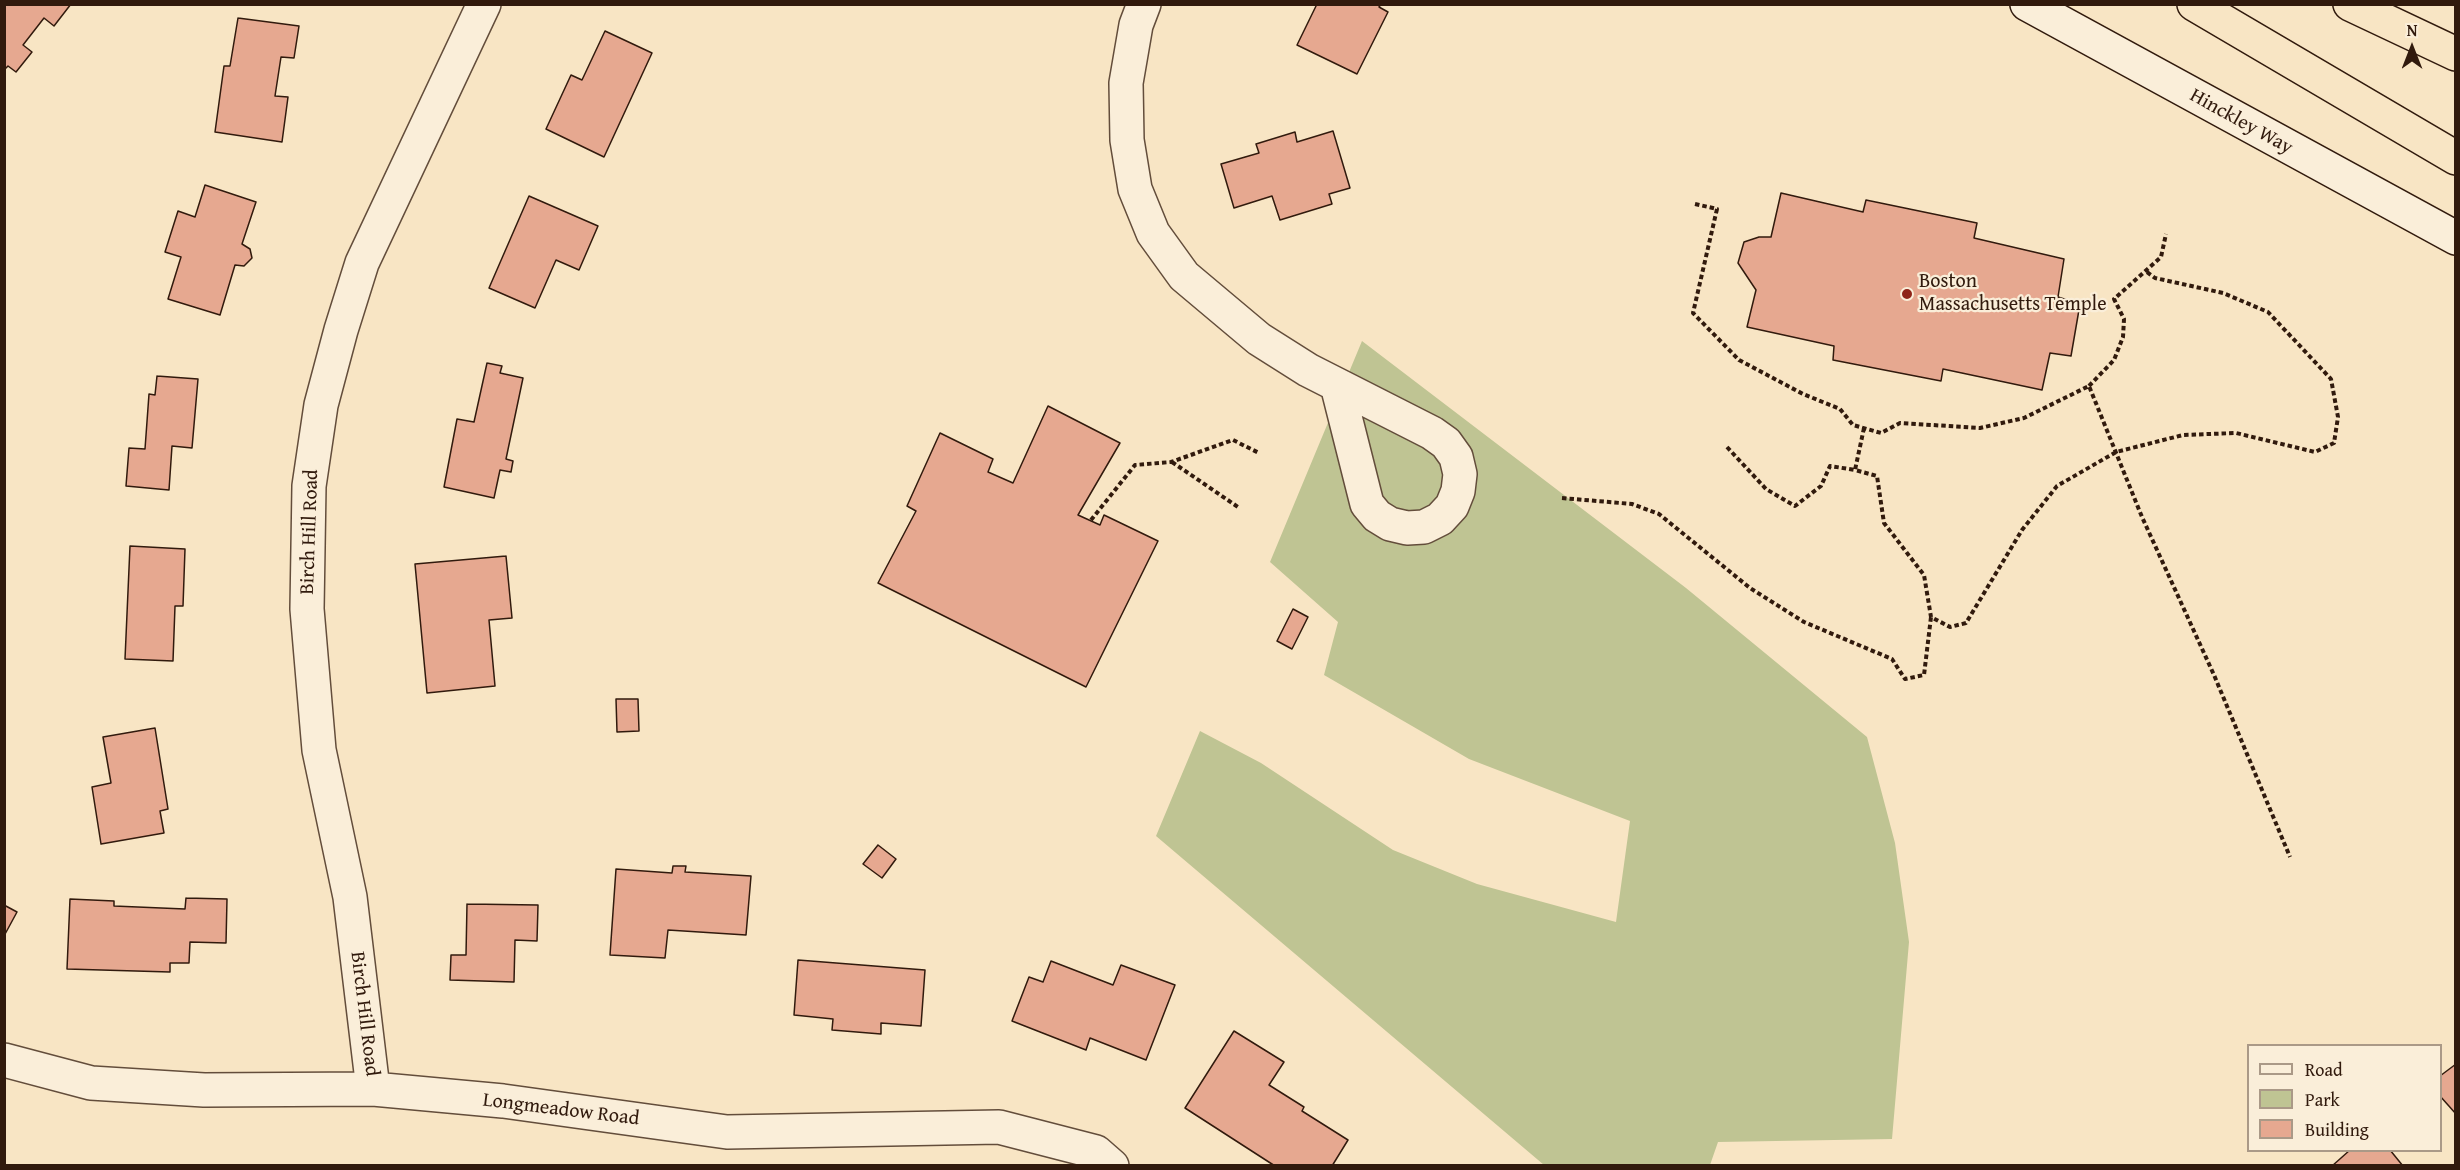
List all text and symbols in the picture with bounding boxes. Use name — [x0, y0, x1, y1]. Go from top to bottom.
north arrow — [2382, 18, 2442, 78]
text: N — [2407, 18, 2417, 42]
street label: Hinckley Way — [2185, 84, 2297, 160]
place label: Boston Massachusetts Temple — [1919, 270, 2107, 317]
marker: Boston Massachusetts Temple — [1900, 287, 1914, 301]
street label: Birch Hill Road — [296, 469, 324, 595]
street label: Birch Hill Road — [344, 950, 384, 1078]
legend — [2247, 1044, 2442, 1152]
text: Road — [2305, 1056, 2343, 1083]
text: Park — [2305, 1086, 2340, 1113]
street label: Longmeadow Road — [481, 1089, 641, 1131]
text: Building — [2305, 1116, 2369, 1143]

